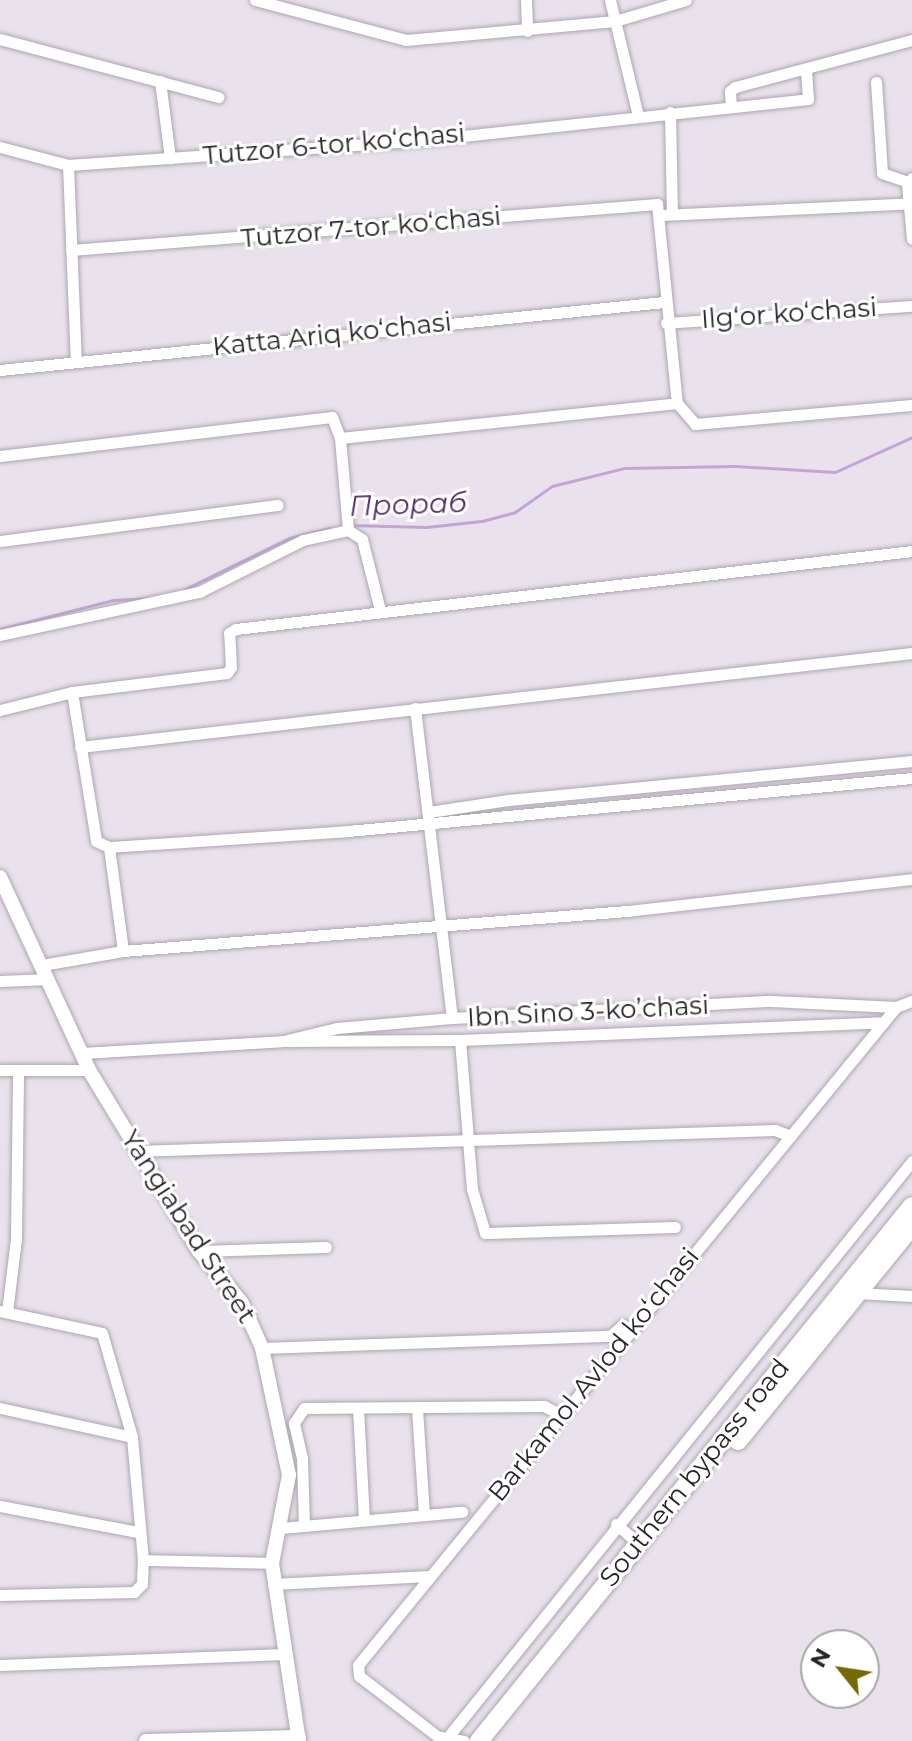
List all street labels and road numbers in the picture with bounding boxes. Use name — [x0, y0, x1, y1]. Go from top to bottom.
street label: Tutzor 6-tor koʻchasi — [202, 118, 466, 172]
street label: Tutzor 7-tor koʻchasi — [240, 201, 502, 255]
street label: Ilgʻor koʻchasi — [700, 292, 878, 336]
street label: Katta Ariq koʻchasi — [211, 307, 453, 363]
street label: Ibn Sino 3-koʼchasi — [466, 990, 710, 1034]
street label: Yangiabad Street — [114, 1125, 262, 1329]
street label: Barkamol Avlod koʻchasi — [482, 1242, 706, 1508]
street label: Southern bypass road — [594, 1353, 796, 1593]

